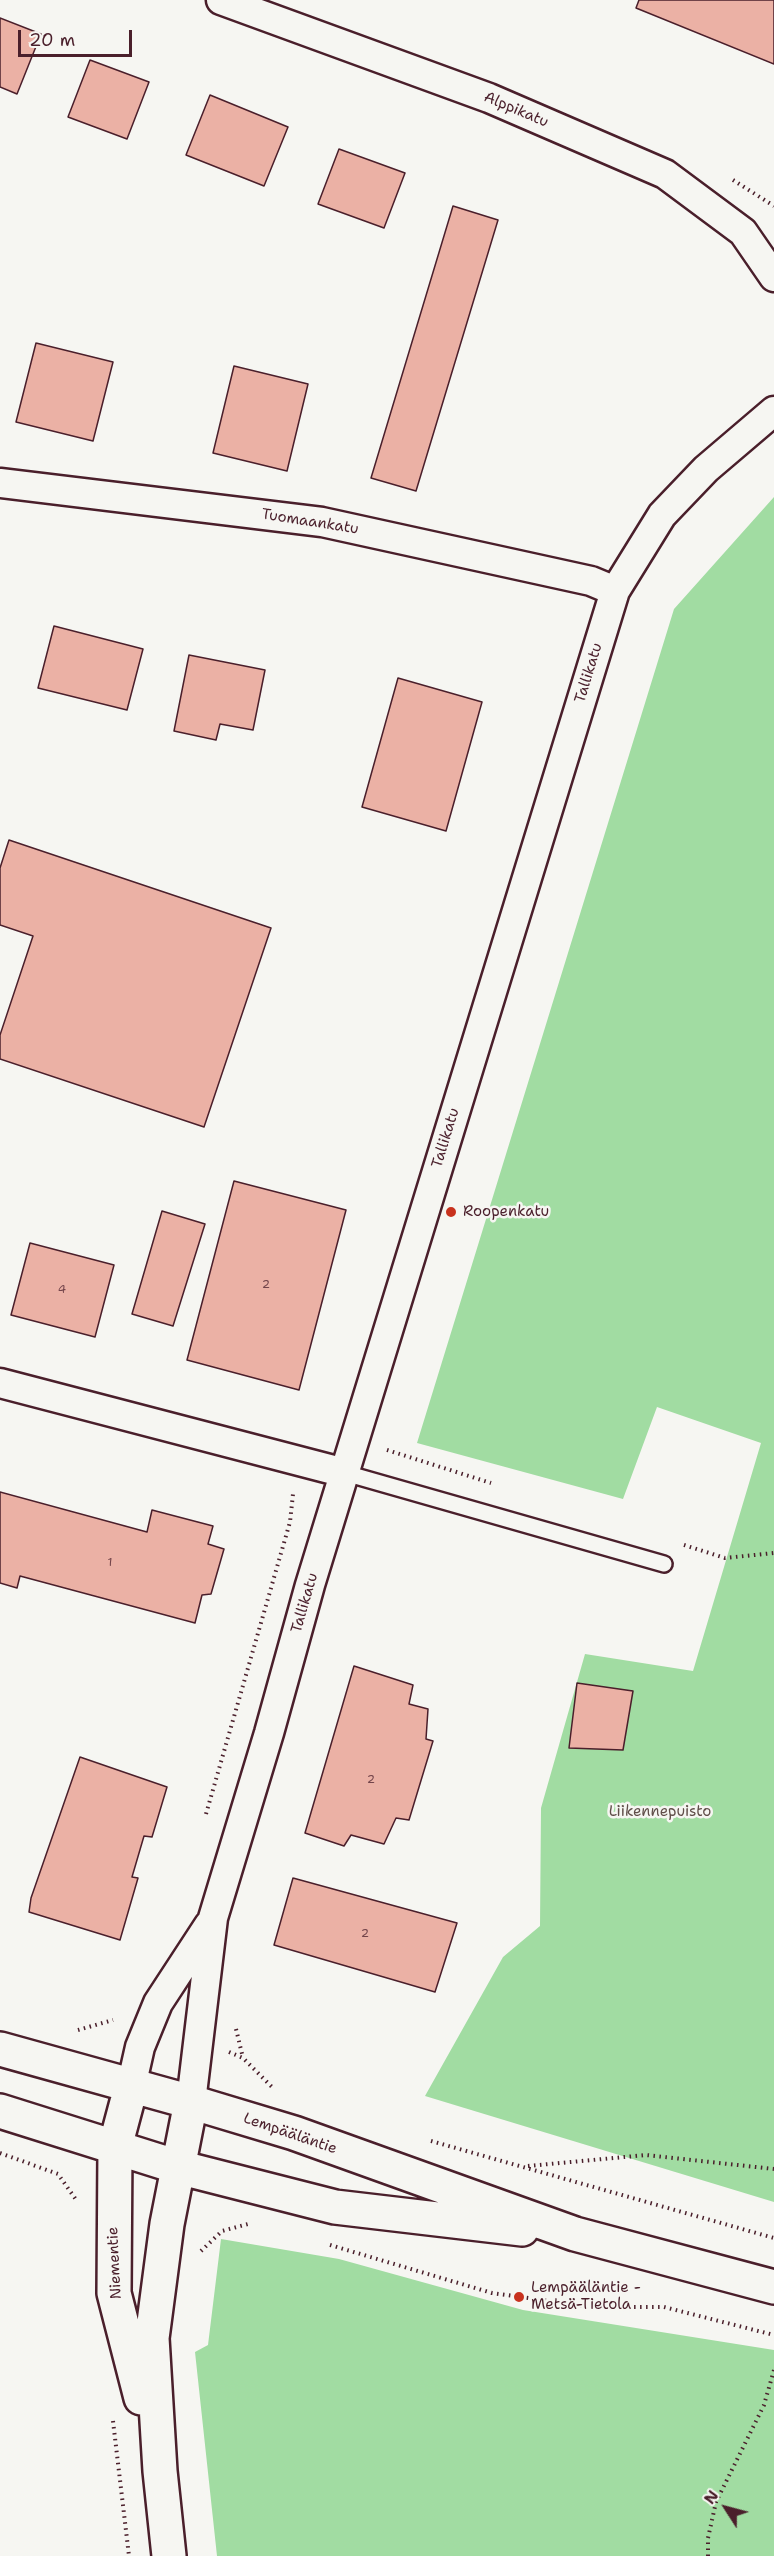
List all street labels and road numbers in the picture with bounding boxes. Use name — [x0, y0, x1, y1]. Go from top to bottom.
street label: Alppikatu — [481, 88, 551, 132]
street label: Tuomaankatu — [260, 505, 360, 539]
street label: Tallikatu — [571, 641, 607, 705]
street label: Tallikatu — [428, 1106, 464, 1170]
street label: Tallikatu — [288, 1571, 322, 1635]
street label: Lempääläntie — [241, 2110, 339, 2158]
street label: Niementie — [104, 2226, 126, 2300]

